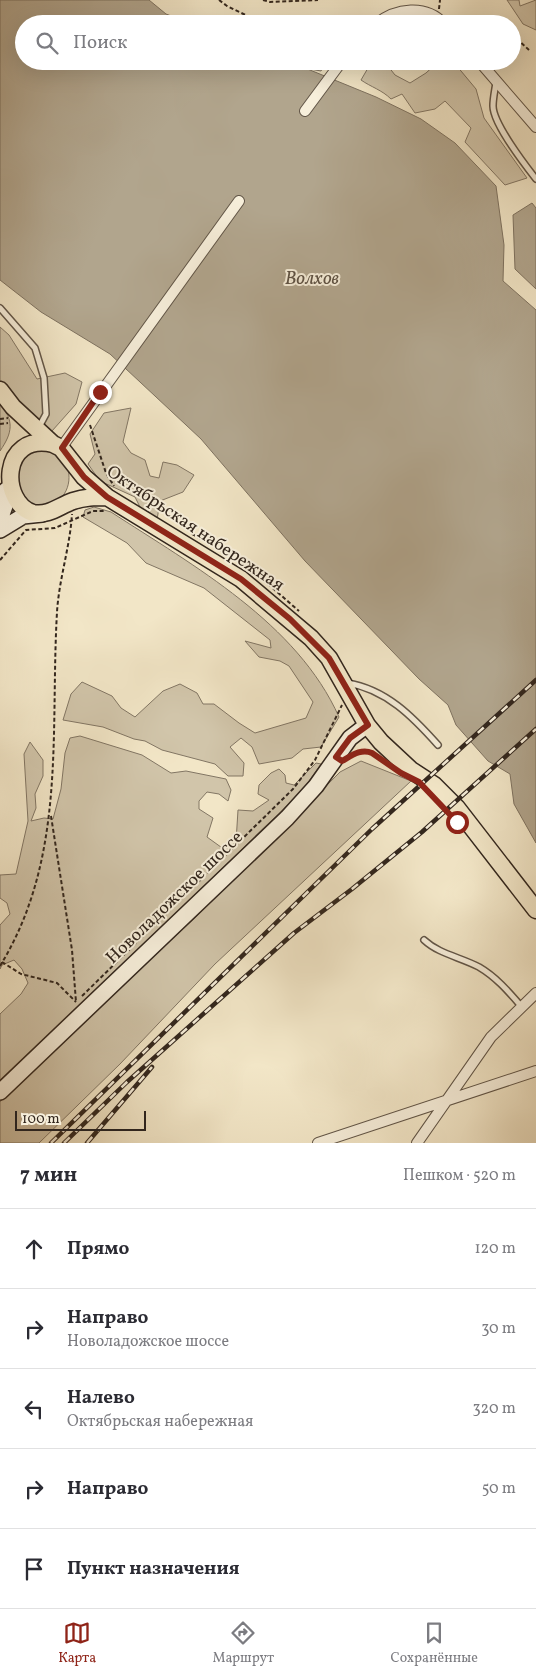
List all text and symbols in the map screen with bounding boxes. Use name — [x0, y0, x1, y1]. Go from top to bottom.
search box — [15, 15, 521, 70]
icon: search — [33, 29, 61, 57]
text: Поиск — [73, 30, 127, 56]
water label: Волхов — [285, 266, 339, 292]
route end — [89, 381, 112, 404]
street label: Октябрьская набережная — [101, 460, 289, 598]
route start — [446, 811, 469, 834]
street label: Новоладожское шоссе — [101, 826, 249, 970]
scale bar — [15, 1108, 146, 1131]
text: 100 m — [22, 1110, 60, 1129]
text: 7 мин — [20, 1161, 77, 1190]
text: Пешком · 520 m — [403, 1165, 516, 1187]
icon: ahead — [20, 1235, 48, 1263]
text: Прямо — [67, 1236, 129, 1262]
text: 120 m — [474, 1238, 516, 1260]
text: Направо — [67, 1305, 149, 1331]
icon: right — [20, 1315, 48, 1343]
text: 30 m — [481, 1318, 516, 1340]
text: Новоладожское шоссе — [67, 1331, 229, 1353]
text: Налево — [67, 1385, 135, 1411]
icon: left — [20, 1395, 48, 1423]
text: 320 m — [472, 1398, 516, 1420]
text: Октябрьская набережная — [67, 1411, 253, 1433]
icon: right — [20, 1475, 48, 1503]
text: Направо — [67, 1476, 149, 1502]
text: 50 m — [482, 1478, 516, 1500]
icon: arrive — [20, 1555, 48, 1583]
text: Пункт назначения — [67, 1556, 240, 1582]
tab: Карта — [58, 1619, 96, 1668]
tab: Маршрут — [212, 1619, 274, 1668]
tab: Сохранённые — [390, 1619, 478, 1668]

